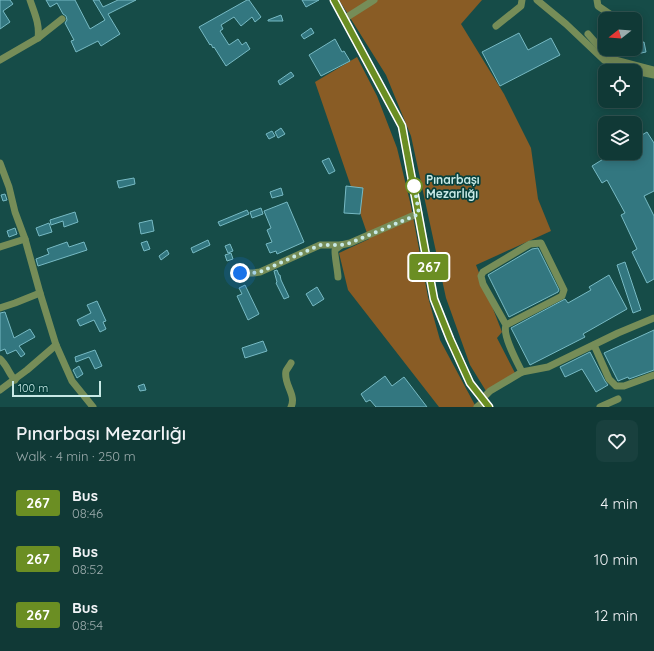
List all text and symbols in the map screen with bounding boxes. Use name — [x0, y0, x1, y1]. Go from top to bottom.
north arrow — [598, 12, 642, 56]
map controls — [598, 12, 642, 160]
button: locate — [598, 64, 642, 108]
button: layers — [598, 116, 642, 160]
place label: Pınarbaşı Mezarlığı — [426, 172, 480, 201]
marker: Pınarbaşı Mezarlığı — [405, 177, 423, 195]
line badge: 267 — [406, 254, 452, 280]
text: 267 — [417, 258, 441, 276]
your location — [230, 263, 250, 283]
scale bar — [12, 379, 101, 398]
text: 100 m — [18, 381, 48, 395]
button: heart — [596, 420, 638, 462]
text: Pınarbaşı Mezarlığı — [16, 421, 186, 445]
text: Walk · 4 min · 250 m — [16, 448, 136, 464]
text: Bus — [72, 486, 98, 505]
text: 267 — [26, 494, 50, 512]
text: 4 min — [600, 494, 638, 513]
text: 08:46 — [72, 505, 103, 521]
text: Bus — [72, 542, 98, 561]
text: 267 — [26, 550, 50, 568]
text: 10 min — [594, 550, 638, 569]
text: 08:52 — [72, 561, 103, 577]
text: Bus — [72, 598, 98, 617]
text: 267 — [26, 606, 50, 624]
text: 12 min — [594, 606, 638, 625]
text: 08:54 — [72, 617, 103, 633]

